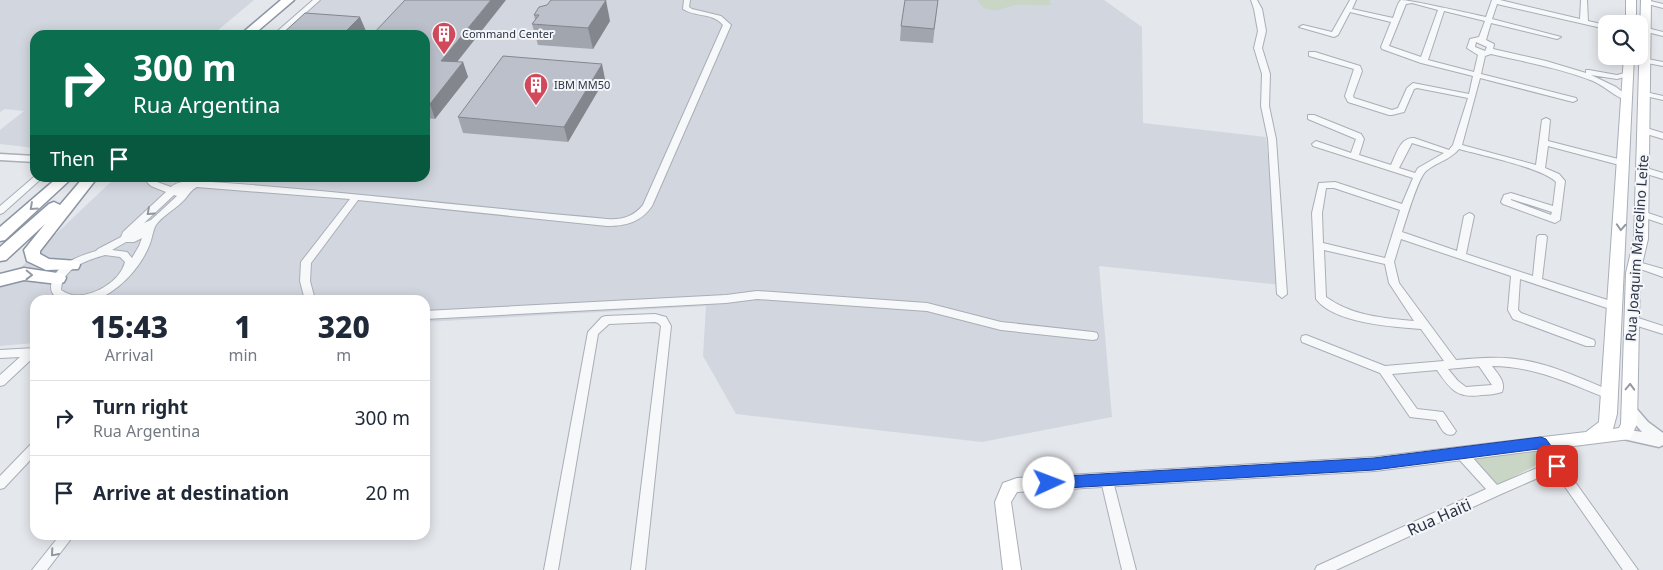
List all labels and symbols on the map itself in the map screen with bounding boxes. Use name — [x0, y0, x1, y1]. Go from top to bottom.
building icon: Command Center — [431, 21, 457, 55]
place label: Command Center — [462, 26, 554, 41]
building icon: IBM MM50 — [523, 72, 549, 106]
place label: IBM MM50 — [554, 77, 610, 92]
street label: Rua Joaquim Marcelino Leite — [1620, 154, 1653, 342]
one-way arrow — [29, 201, 38, 210]
one-way arrow — [147, 206, 156, 215]
one-way arrow — [1615, 223, 1626, 231]
one-way arrow — [25, 270, 33, 280]
one-way arrow — [1625, 382, 1635, 390]
pin — [1536, 445, 1578, 487]
position arrow — [1022, 456, 1074, 508]
street label: Rua Haiti — [1404, 493, 1474, 541]
one-way arrow — [50, 547, 59, 556]

